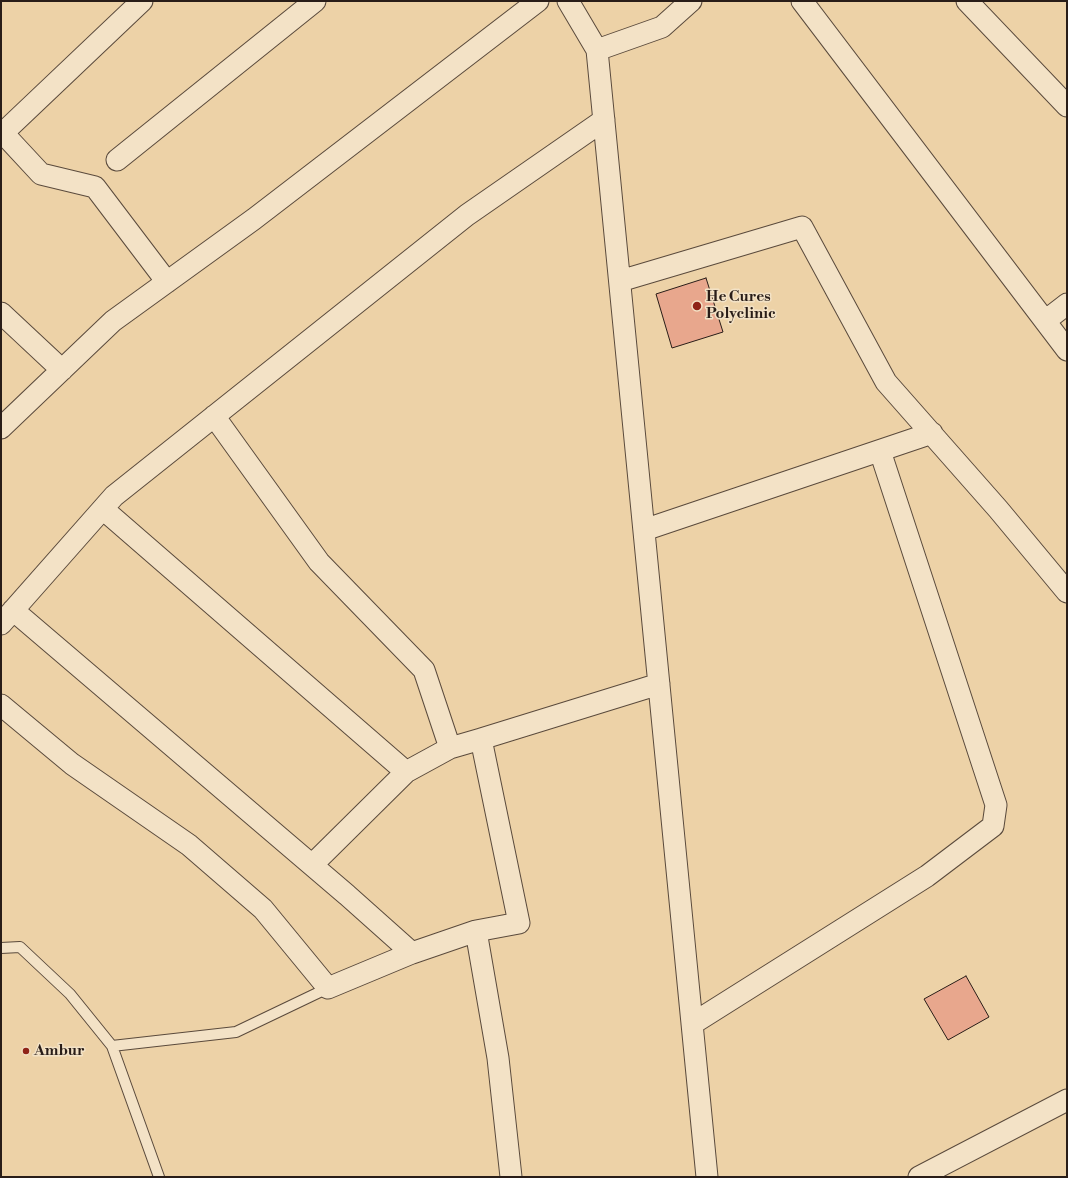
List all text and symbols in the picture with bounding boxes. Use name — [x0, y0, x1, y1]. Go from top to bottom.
place label: He Cures Polyclinic — [706, 288, 776, 323]
marker: He Cures Polyclinic — [691, 300, 703, 312]
place label: Ambur — [34, 1042, 85, 1060]
marker: Ambur — [21, 1046, 31, 1056]

